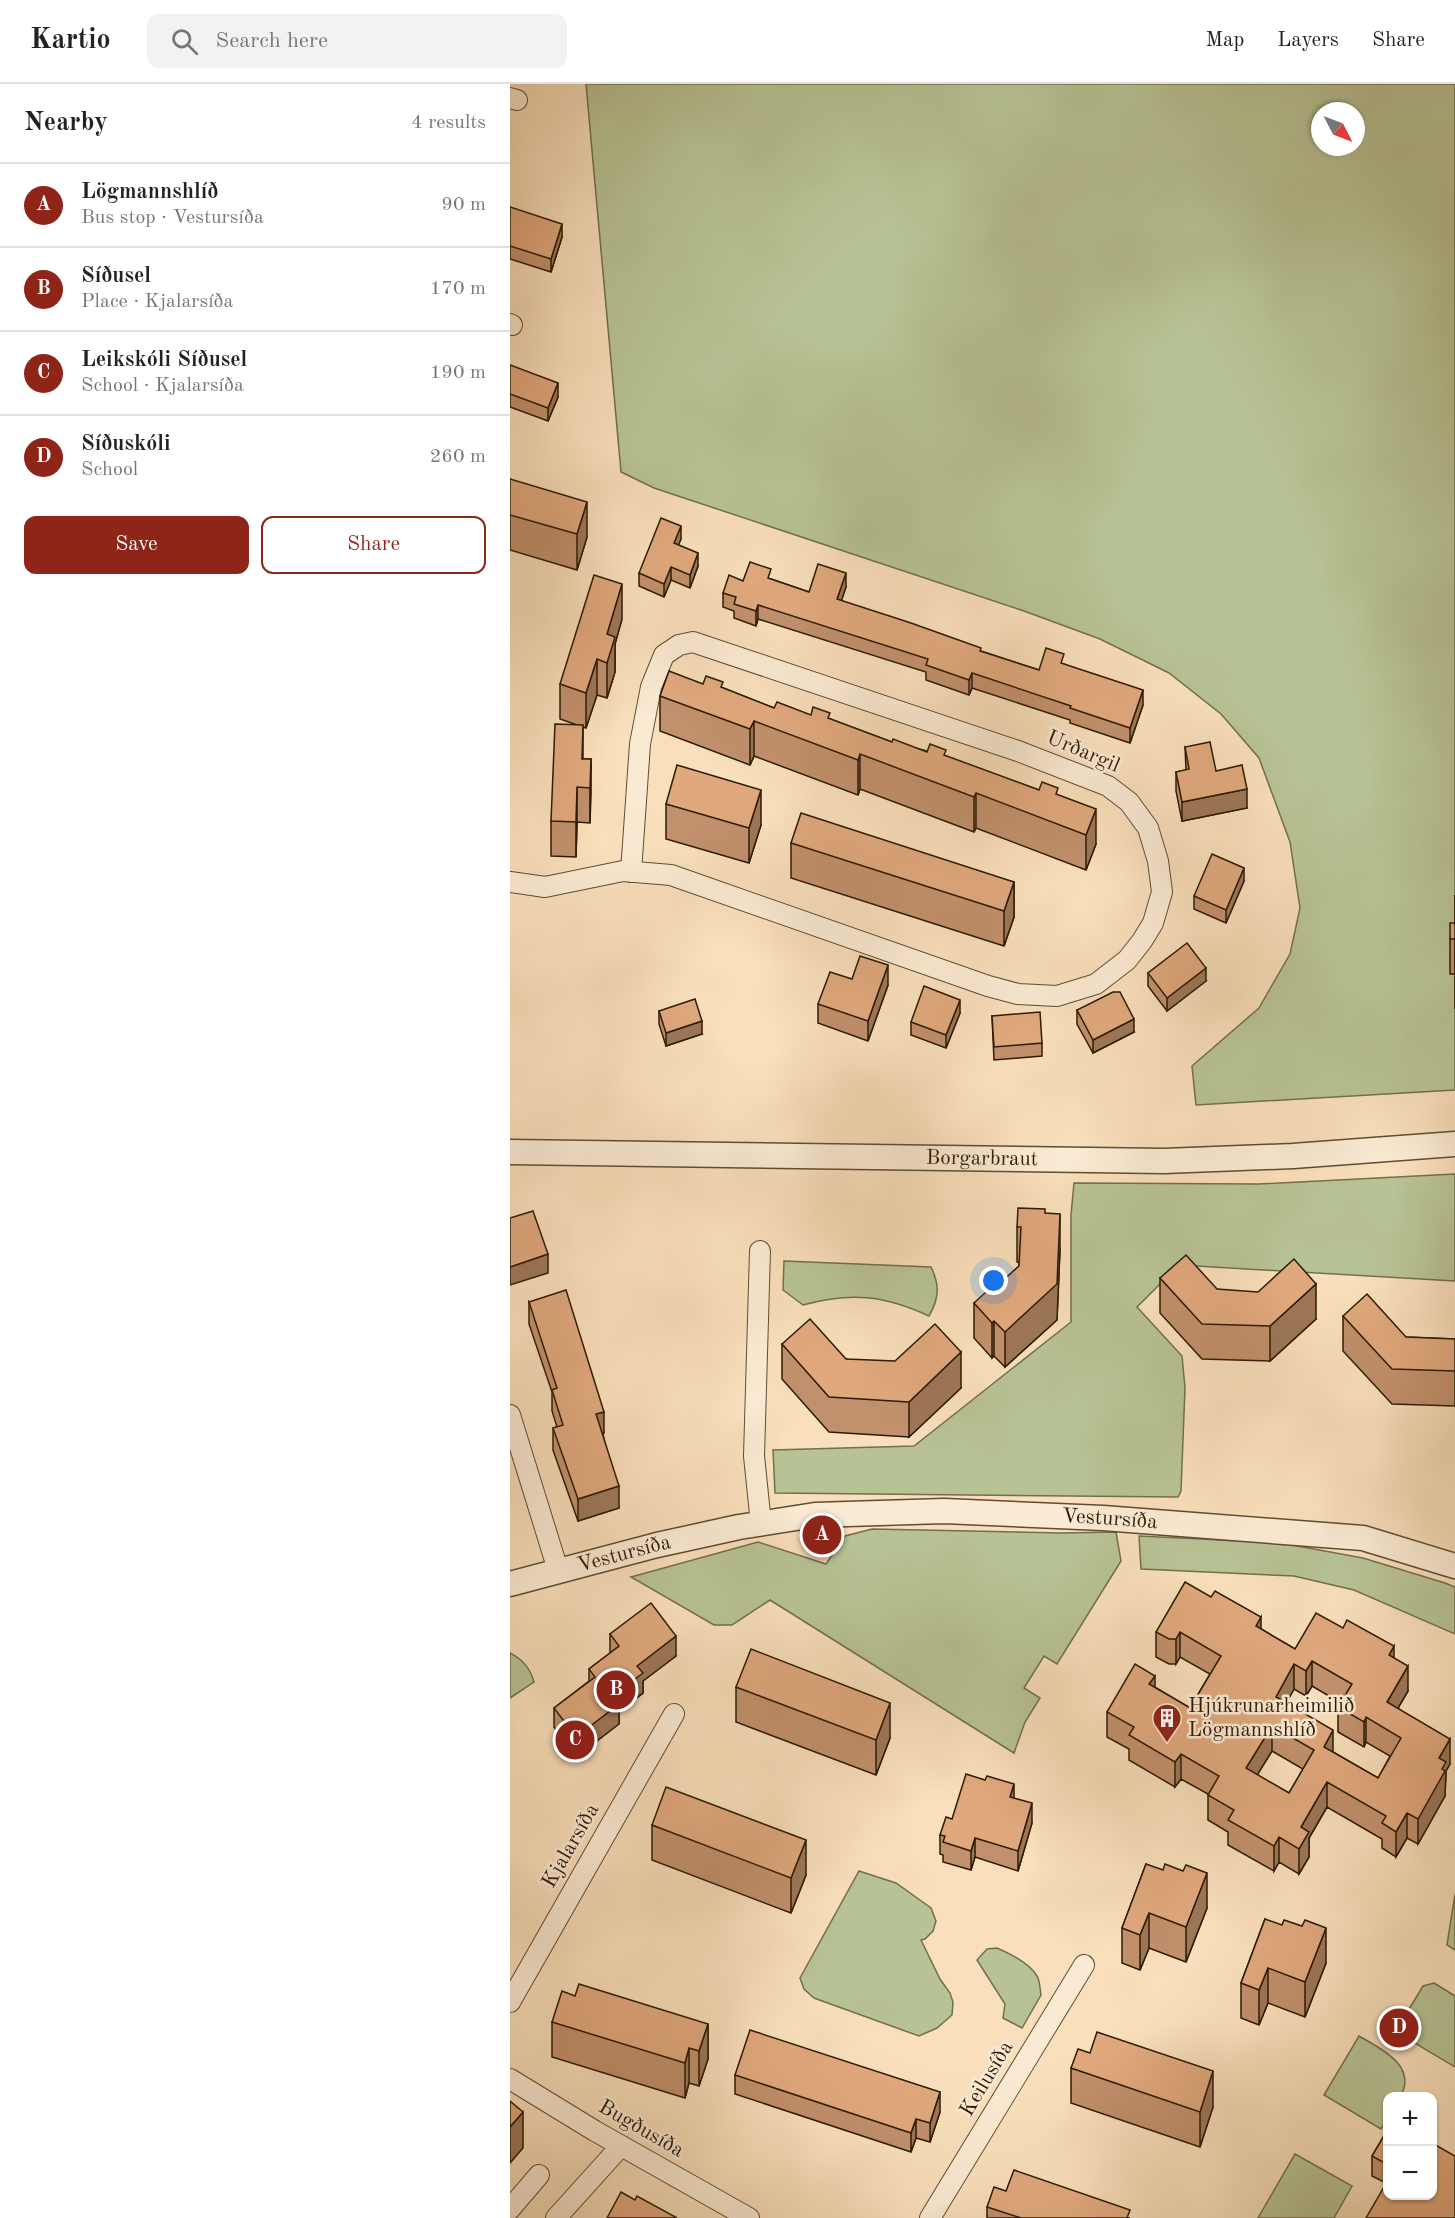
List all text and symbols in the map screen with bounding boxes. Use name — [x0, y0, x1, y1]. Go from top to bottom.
search box — [147, 14, 567, 68]
icon: search — [168, 25, 201, 58]
text: Kartio — [30, 27, 111, 55]
text: Search here — [216, 30, 328, 52]
text: Map — [1205, 30, 1244, 51]
text: Layers — [1277, 30, 1339, 51]
text: Share — [1372, 30, 1425, 51]
north arrow — [1311, 102, 1365, 156]
text: Nearby — [24, 110, 108, 136]
text: 4 results — [411, 113, 486, 133]
text: Lögmannshlíð — [81, 181, 219, 203]
text: A — [36, 195, 51, 215]
text: 90 m — [441, 195, 486, 215]
text: Bus stop · Vestursíða — [81, 208, 264, 228]
text: Síðusel — [81, 265, 151, 287]
text: B — [36, 279, 51, 299]
text: 170 m — [430, 279, 486, 299]
text: Place · Kjalarsíða — [81, 292, 233, 312]
text: Leikskóli Síðusel — [81, 349, 247, 371]
text: C — [37, 363, 50, 383]
text: 190 m — [430, 363, 486, 383]
text: School · Kjalarsíða — [81, 376, 244, 396]
text: Síðuskóli — [81, 433, 171, 455]
text: D — [36, 447, 51, 467]
text: 260 m — [430, 447, 486, 467]
text: School — [81, 460, 138, 480]
button: Save — [24, 516, 249, 574]
button: Share — [261, 516, 486, 574]
street label: Urðargil — [1043, 727, 1123, 777]
street label: Borgarbraut — [926, 1147, 1038, 1170]
your location — [979, 1266, 1008, 1295]
street label: Vestursíða — [1061, 1506, 1158, 1533]
pin: A — [802, 1512, 842, 1558]
street label: Vestursíða — [575, 1532, 673, 1576]
pin: B — [596, 1668, 636, 1712]
place label: Hjúkrunarheimilið Lögmannshlíð — [1188, 1696, 1355, 1741]
building icon: Hjúkrunarheimilið Lögmannshlíð — [1151, 1702, 1183, 1744]
pin: C — [556, 1718, 594, 1762]
street label: Kjalarsíða — [539, 1800, 603, 1892]
pin: D — [1380, 2006, 1418, 2050]
street label: Keilusíða — [956, 2038, 1018, 2120]
map controls — [1383, 2092, 1437, 2200]
button: + — [1383, 2092, 1437, 2146]
street label: Bugðusíða — [595, 2096, 687, 2162]
button: − — [1383, 2146, 1437, 2200]

